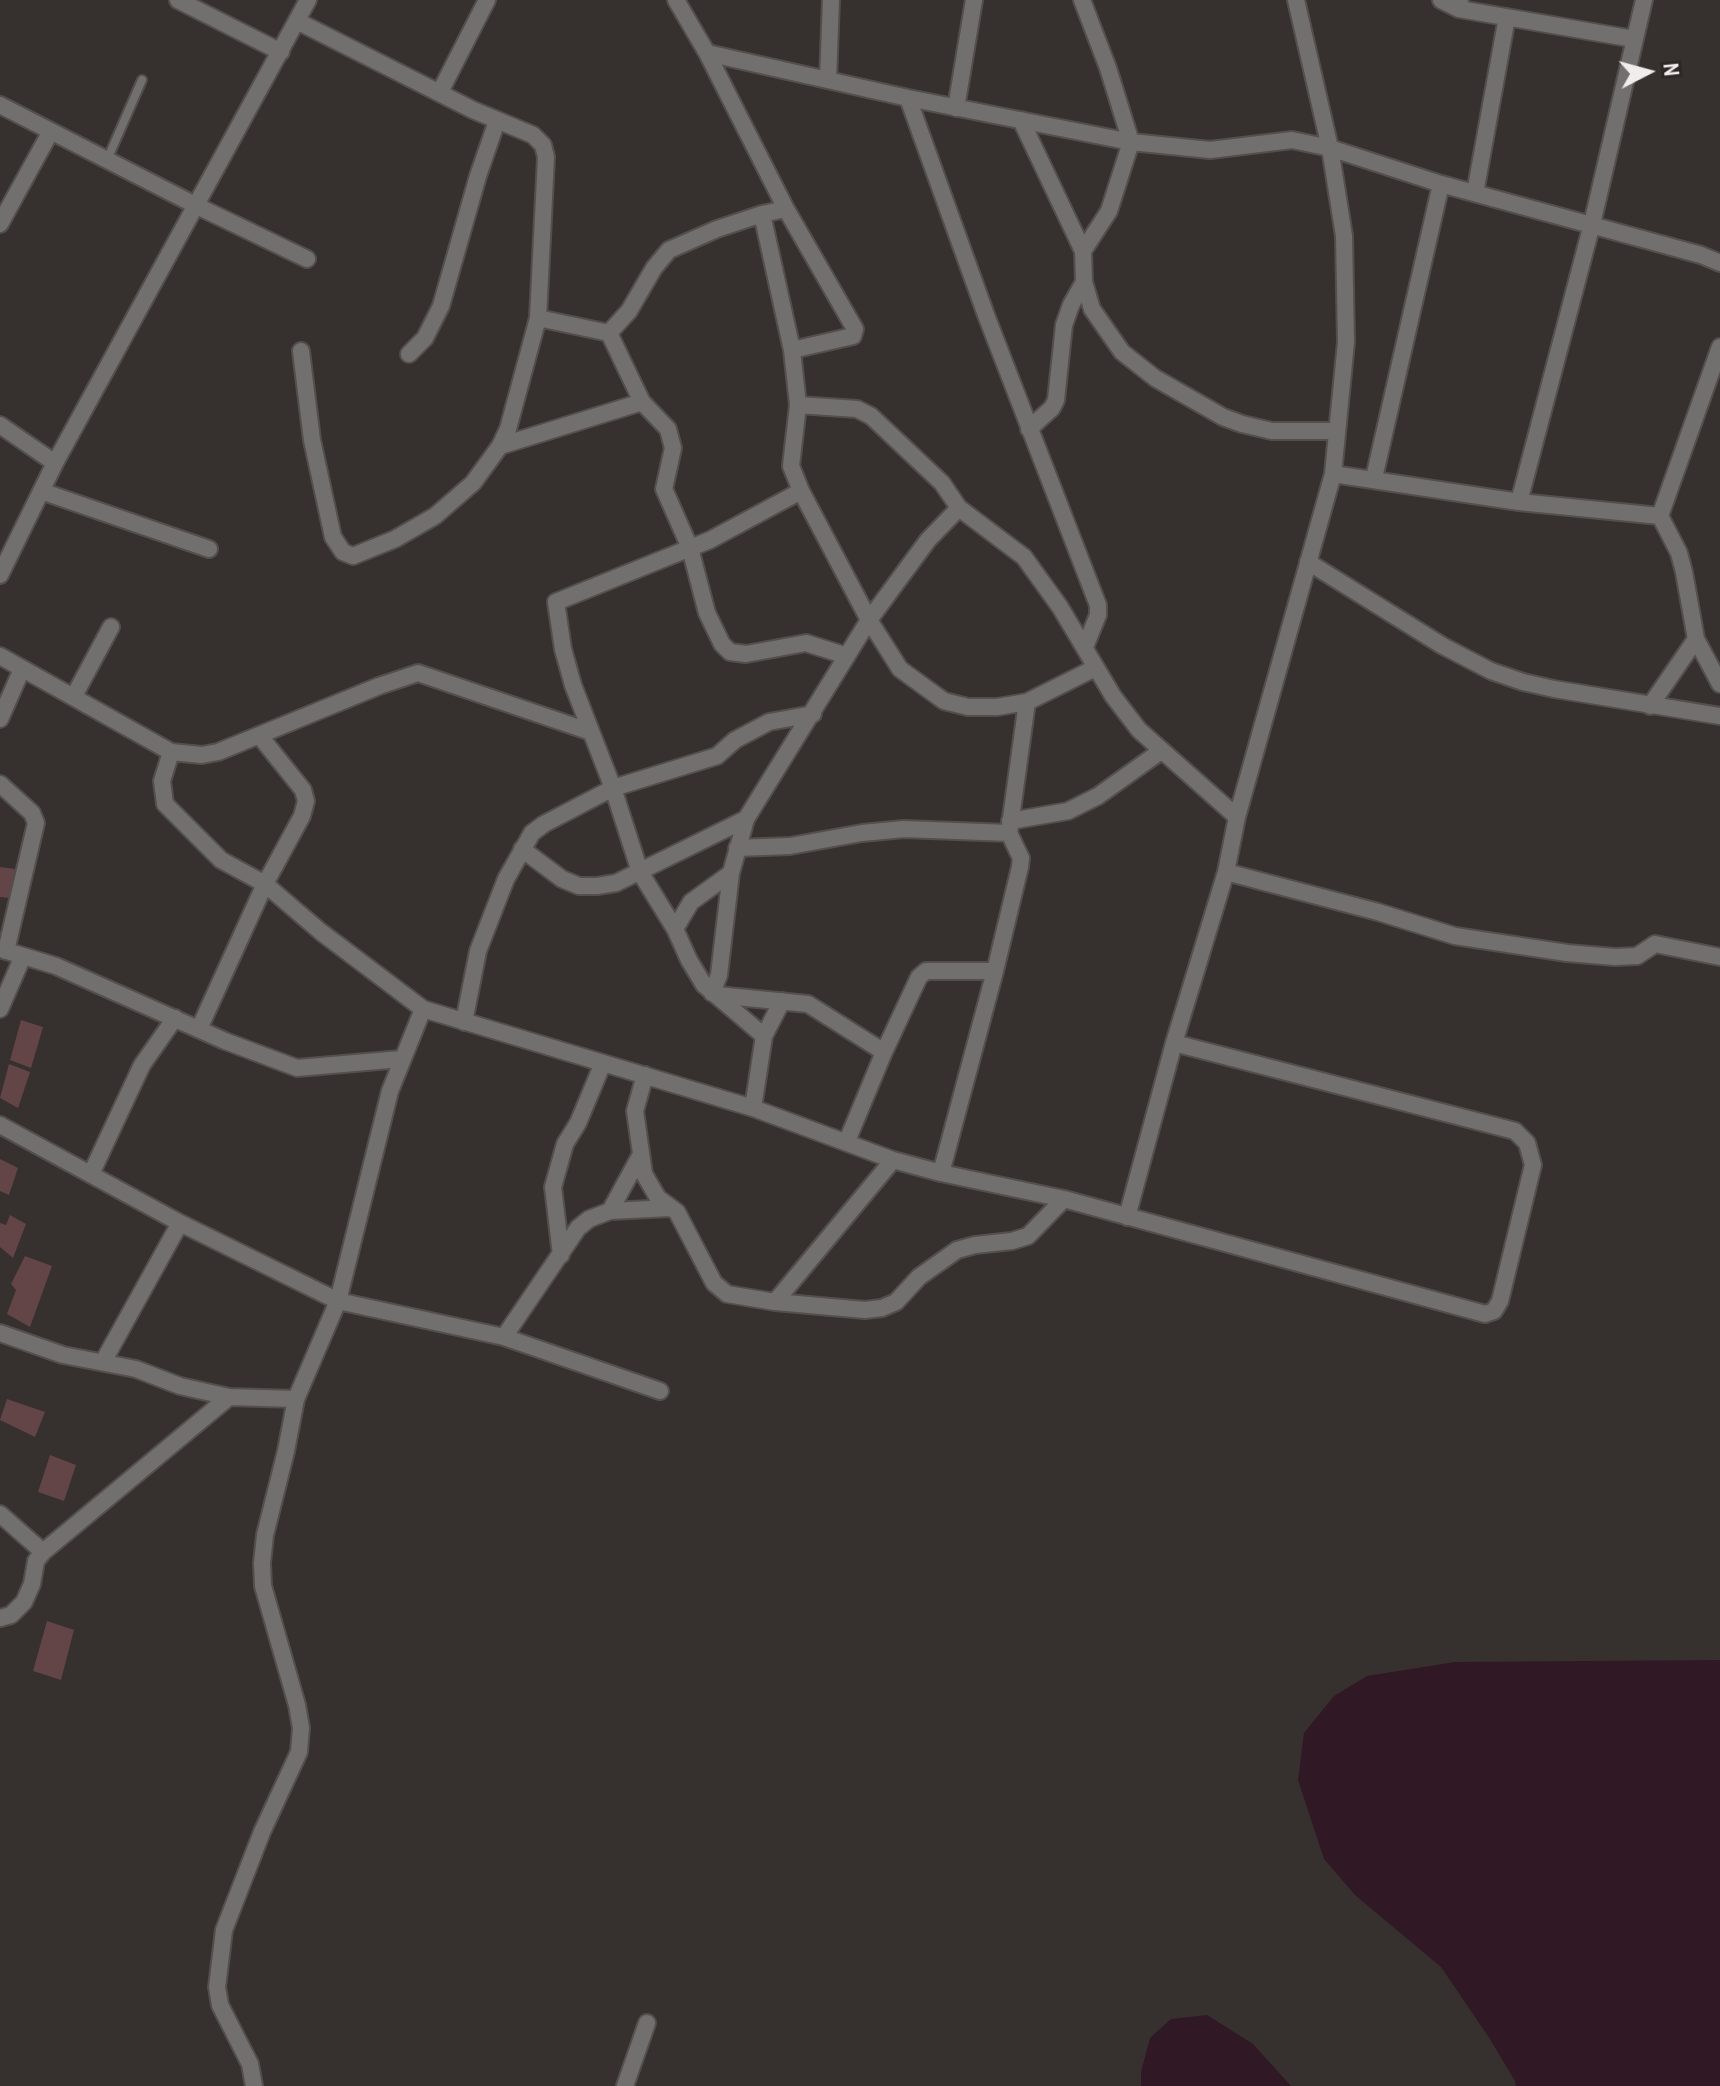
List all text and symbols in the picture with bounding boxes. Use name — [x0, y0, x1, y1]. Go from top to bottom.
north arrow — [1608, 32, 1688, 112]
text: N — [1656, 61, 1687, 78]

